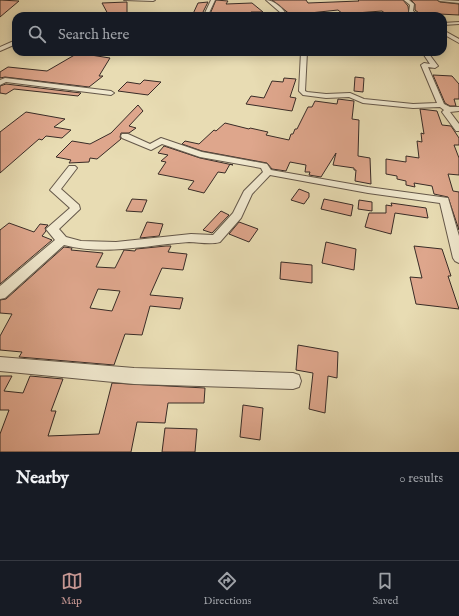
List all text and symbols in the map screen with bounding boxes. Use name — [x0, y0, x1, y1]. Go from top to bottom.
search box — [12, 12, 447, 56]
icon: search — [26, 23, 48, 45]
text: Search here — [58, 25, 129, 44]
text: Nearby — [16, 468, 69, 489]
text: 0 results — [399, 470, 443, 487]
tab: Map — [61, 570, 83, 608]
tab: Directions — [204, 570, 251, 608]
tab: Saved — [372, 570, 398, 608]

